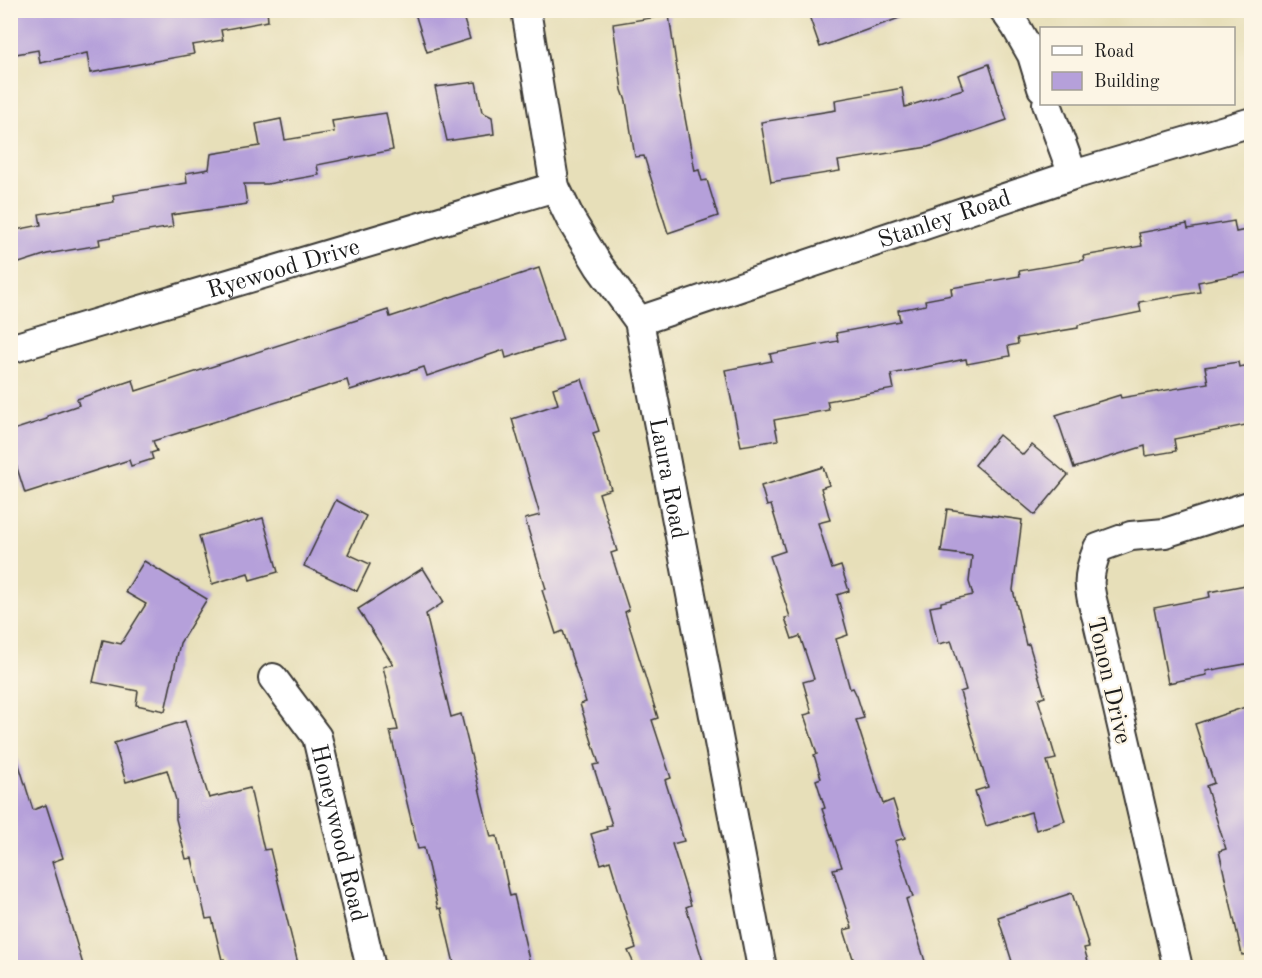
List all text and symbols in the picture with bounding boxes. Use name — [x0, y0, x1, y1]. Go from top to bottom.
legend — [1040, 27, 1235, 105]
text: Road — [1094, 43, 1134, 61]
text: Building — [1094, 73, 1160, 91]
street label: Stanley Road — [875, 187, 1014, 254]
street label: Ryewood Drive — [205, 236, 363, 304]
street label: Laura Road — [644, 416, 690, 541]
street label: Tonon Drive — [1082, 615, 1134, 746]
street label: Honeywood Road — [305, 742, 370, 924]

